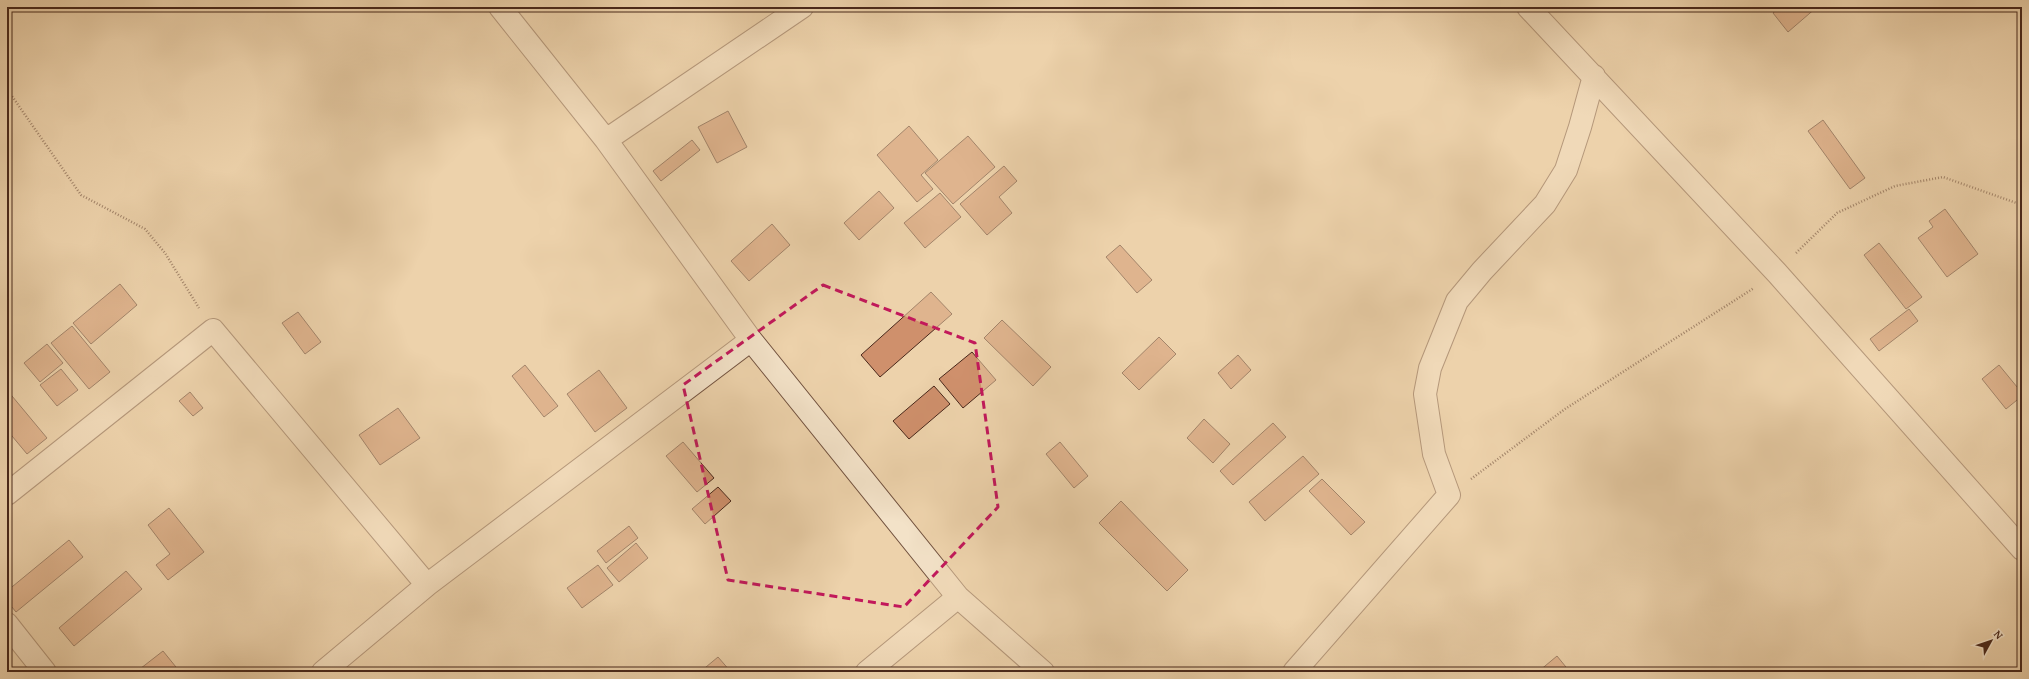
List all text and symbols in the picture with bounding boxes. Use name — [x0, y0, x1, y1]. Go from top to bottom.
north arrow — [1971, 621, 2011, 661]
text: N — [1990, 627, 2008, 643]

